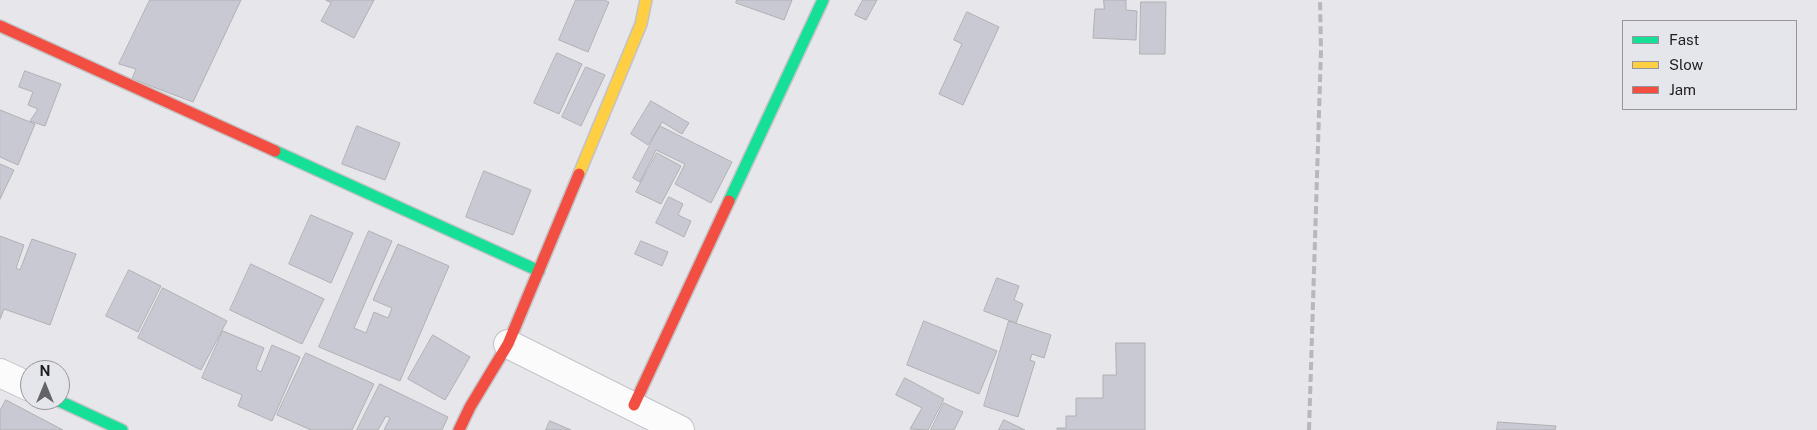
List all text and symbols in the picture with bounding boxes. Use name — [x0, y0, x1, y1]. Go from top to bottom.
legend — [1622, 20, 1797, 110]
text: Fast — [1669, 31, 1699, 48]
text: Slow — [1669, 56, 1703, 73]
text: Jam — [1669, 81, 1696, 98]
north arrow — [20, 360, 70, 410]
text: N — [40, 363, 50, 379]

